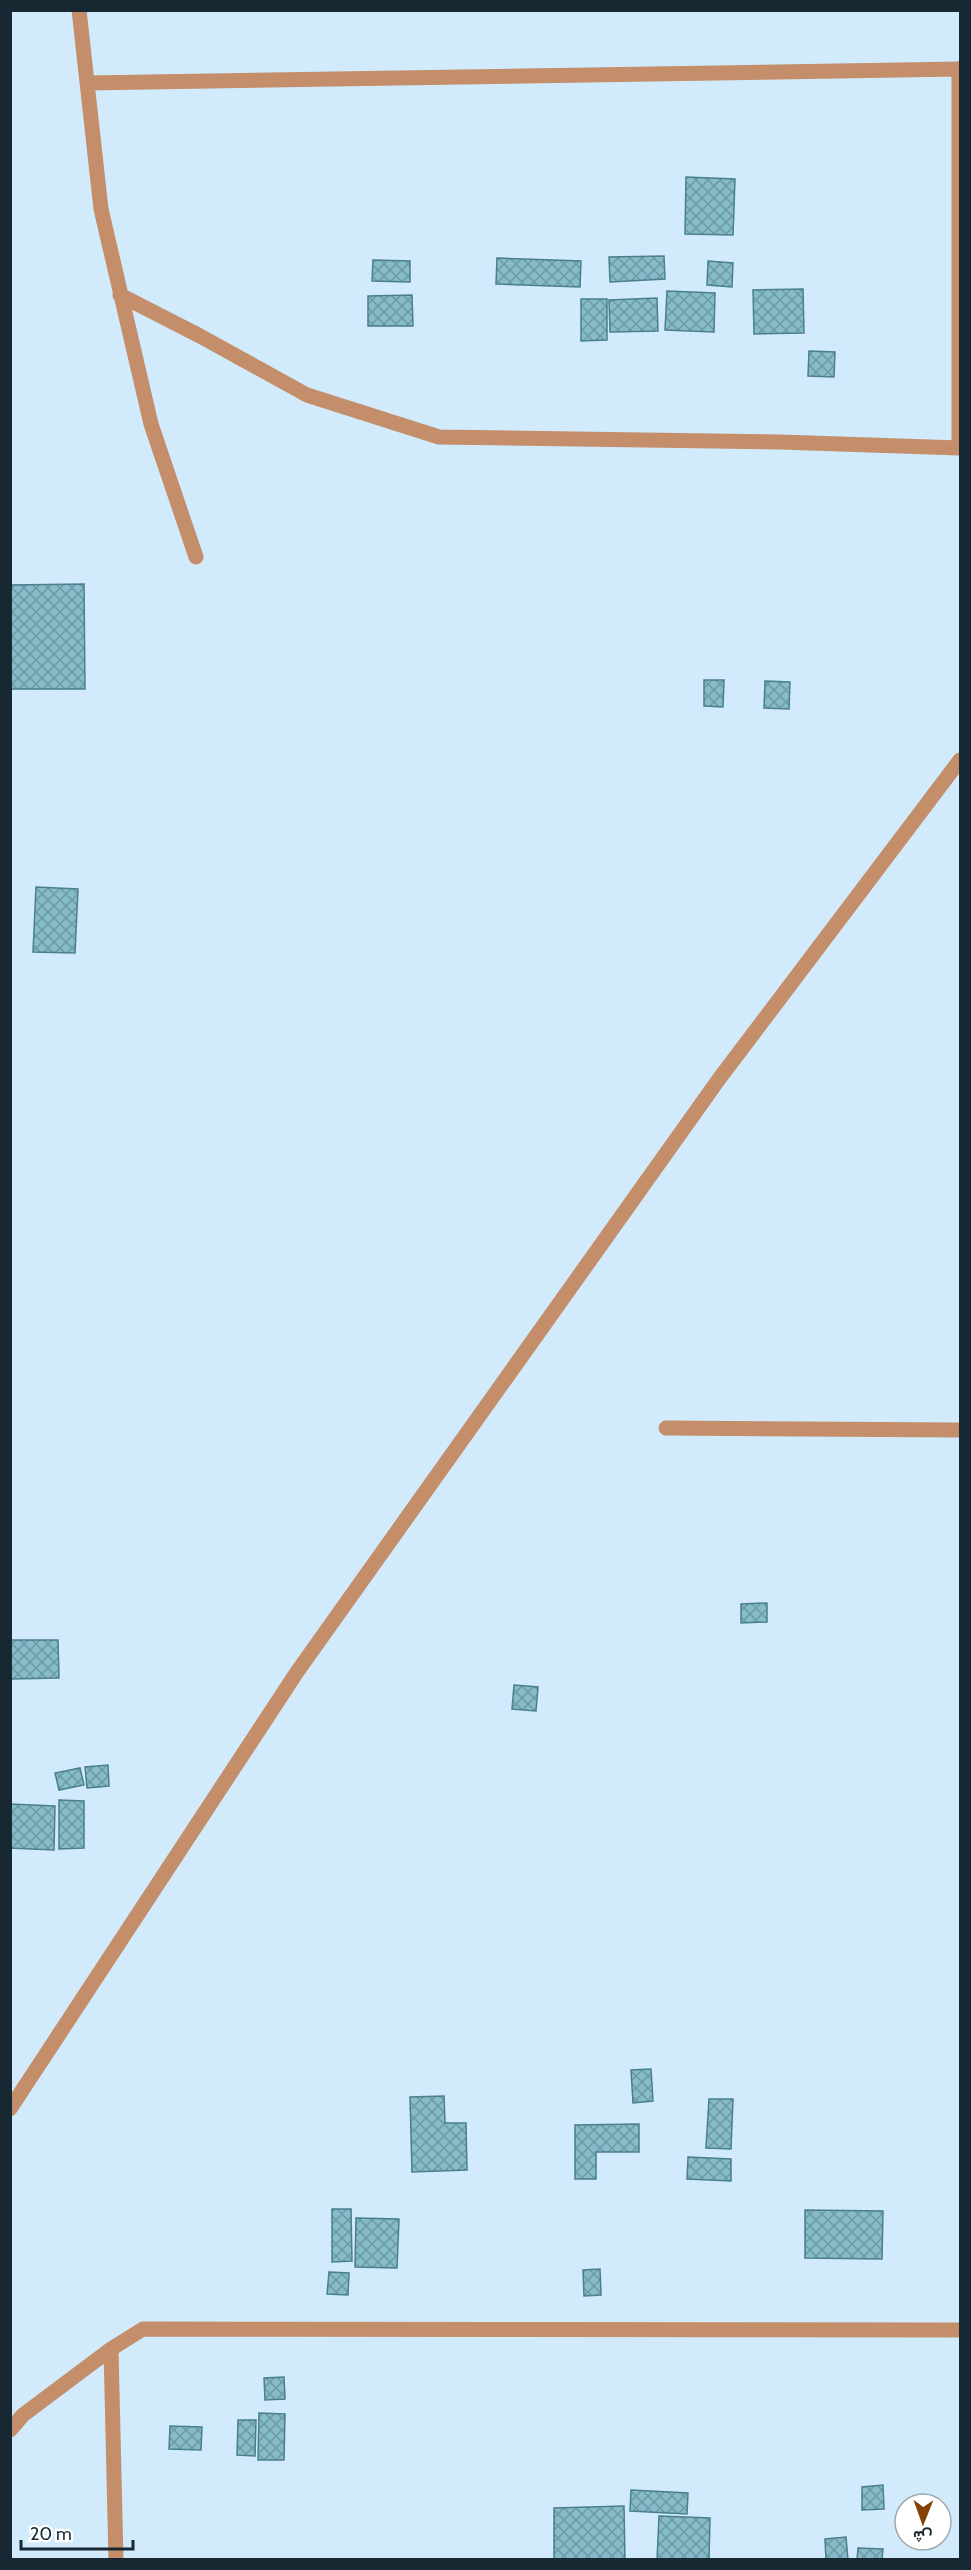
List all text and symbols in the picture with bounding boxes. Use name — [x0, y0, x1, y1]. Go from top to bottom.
north arrow — [893, 2492, 953, 2552]
scale bar — [21, 2513, 134, 2551]
text: 20 m — [30, 2523, 72, 2545]
text: ش — [913, 2527, 933, 2546]

